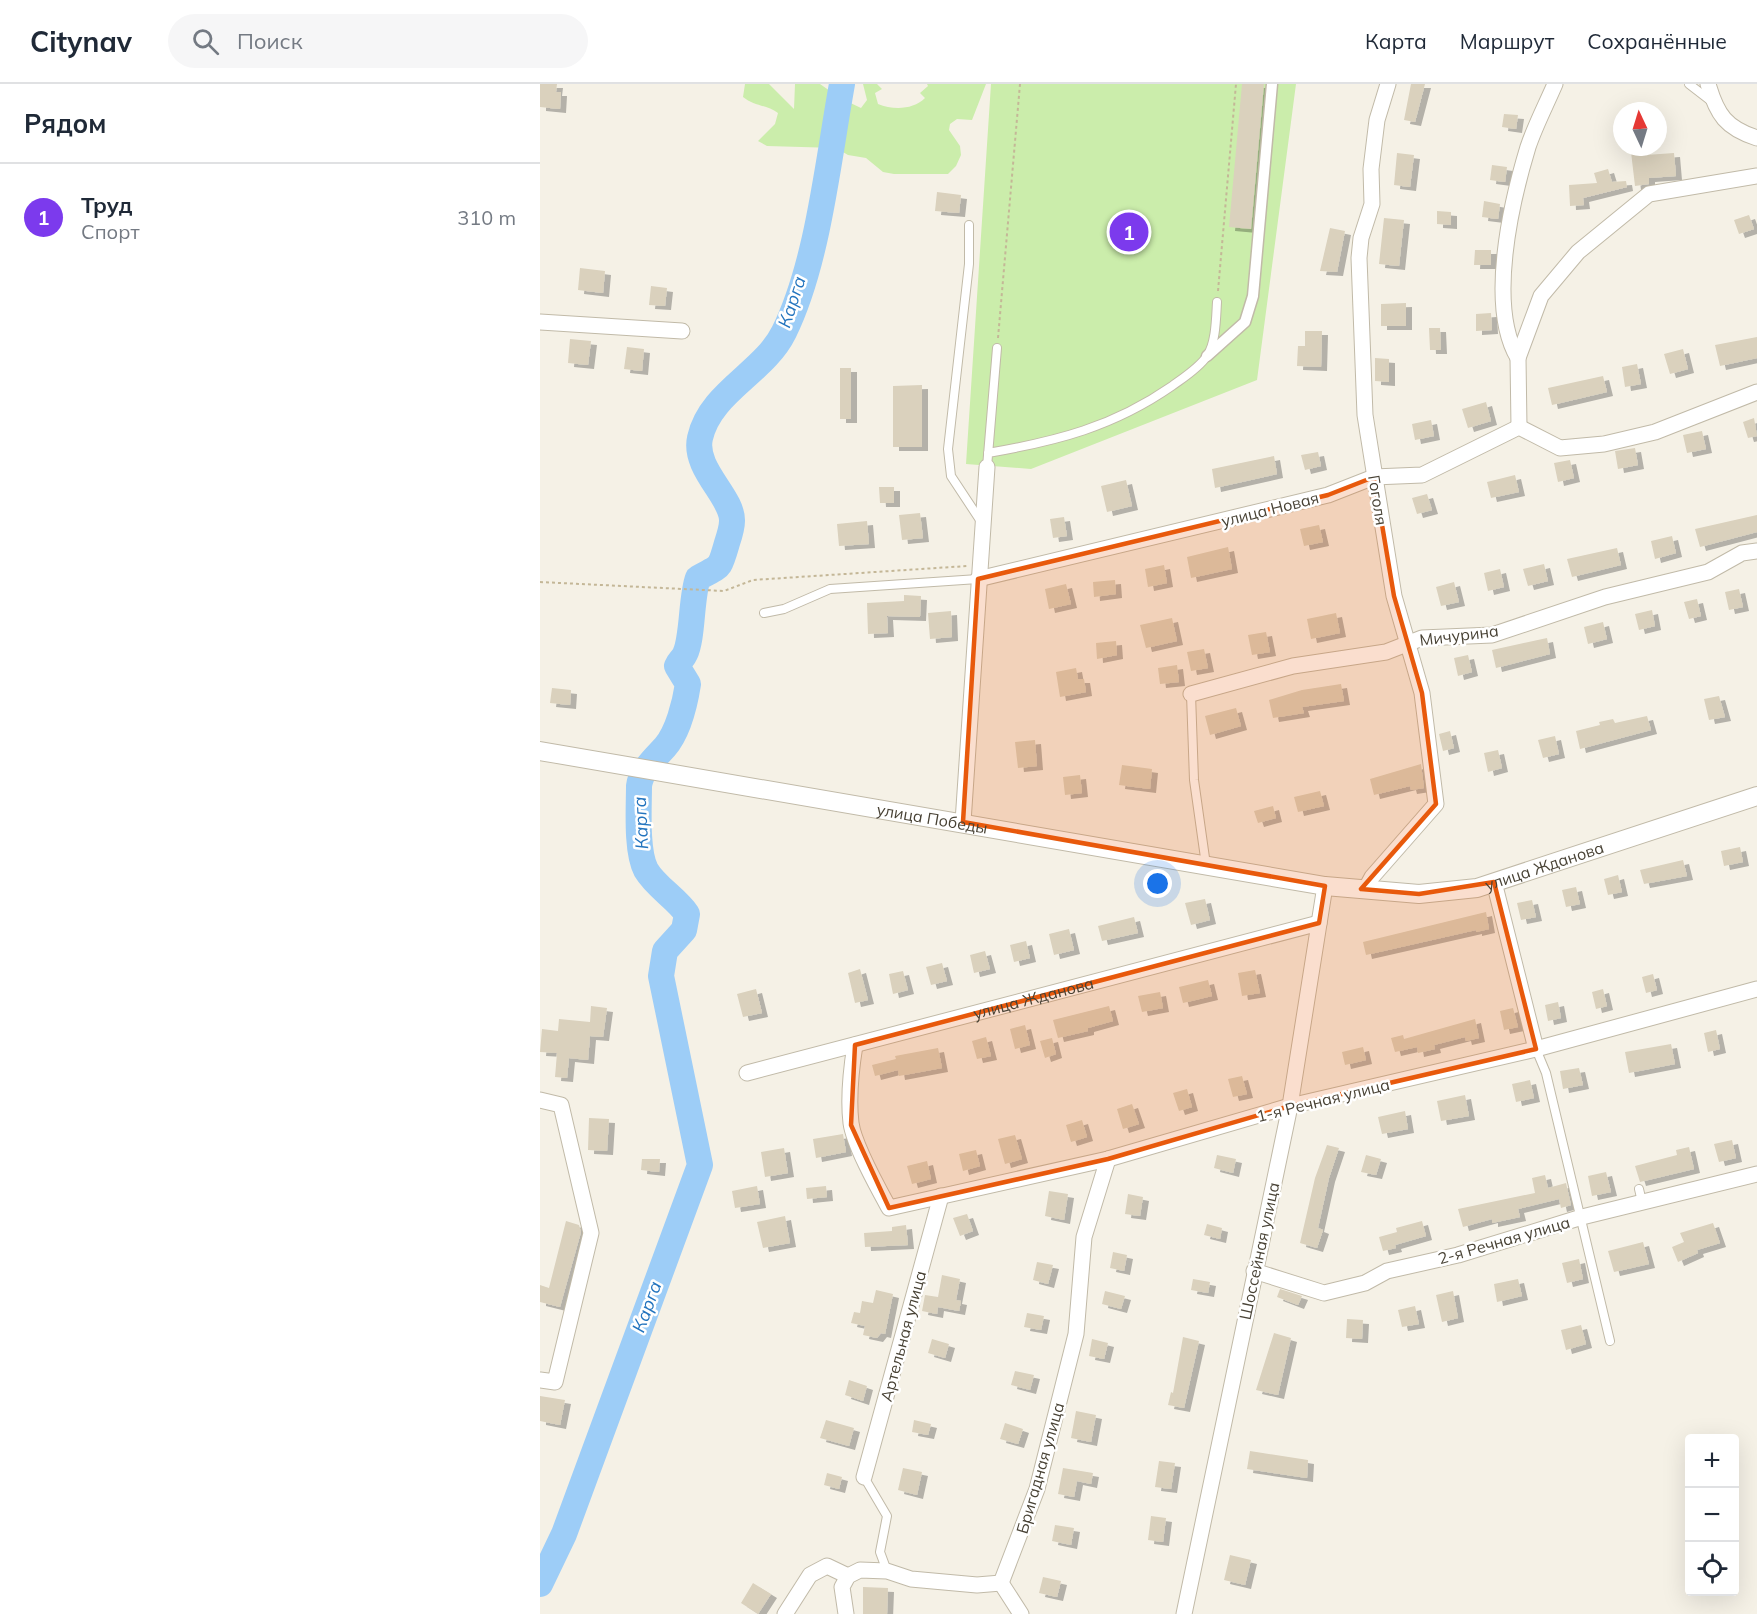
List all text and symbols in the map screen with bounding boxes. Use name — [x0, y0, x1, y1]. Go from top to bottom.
search box — [168, 14, 588, 68]
text: Citynav — [30, 24, 132, 59]
icon: search — [189, 25, 222, 58]
text: Поиск — [237, 27, 303, 55]
text: Карта — [1365, 28, 1427, 54]
text: Маршрут — [1460, 28, 1554, 54]
text: Сохранённые — [1587, 28, 1727, 54]
north arrow — [1613, 102, 1667, 156]
text: Рядом — [24, 107, 107, 140]
text: Труд — [81, 191, 133, 219]
text: 1 — [38, 205, 50, 230]
text: 310 m — [457, 205, 516, 230]
pin: 1 — [1110, 210, 1148, 254]
text: Спорт — [81, 219, 140, 244]
water label: Карга — [772, 273, 811, 330]
street label: Гоголя — [1364, 473, 1392, 527]
street label: улица Новая — [1219, 487, 1321, 531]
street label: Мичурина — [1418, 620, 1500, 650]
water label: Карга — [628, 796, 653, 850]
street label: улица Победы — [875, 799, 989, 838]
street label: улица Жданова — [1482, 837, 1606, 895]
your location — [1143, 869, 1172, 898]
street label: улица Жданова — [971, 973, 1096, 1023]
street label: 1-я Речная улица — [1254, 1074, 1392, 1126]
street label: Шоссейная улица — [1235, 1180, 1283, 1322]
street label: 2-я Речная улица — [1436, 1212, 1572, 1268]
street label: Артельная улица — [876, 1268, 930, 1404]
water label: Карга — [627, 1278, 666, 1336]
street label: Бригадная улица — [1012, 1400, 1068, 1536]
map controls — [1685, 1434, 1739, 1596]
button: + — [1685, 1434, 1739, 1488]
button: − — [1685, 1488, 1739, 1542]
button: locate — [1685, 1542, 1739, 1596]

